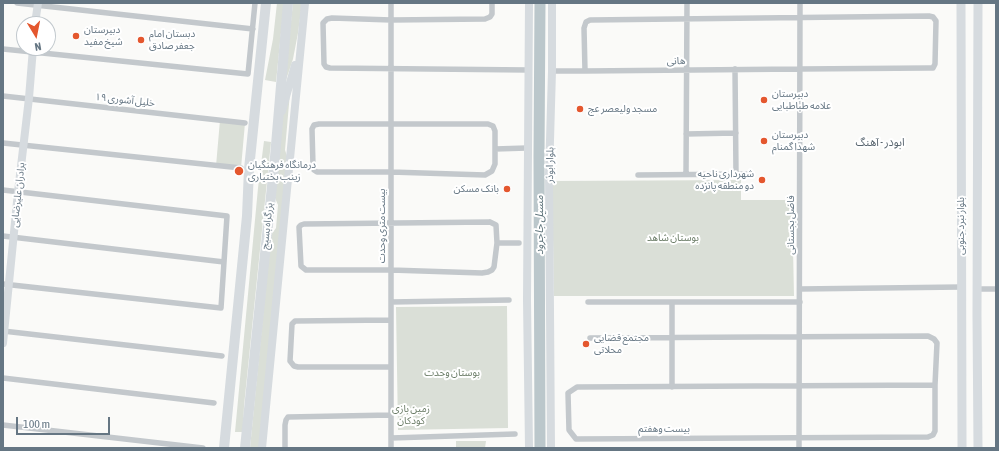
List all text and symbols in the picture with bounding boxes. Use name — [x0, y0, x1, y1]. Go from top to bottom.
north arrow — [16, 16, 56, 56]
place label: دبیرستان شیخ مفید — [84, 24, 123, 48]
place label: دبستان امام جعفر صادق — [149, 28, 195, 52]
marker: دبیرستان شیخ مفید — [71, 31, 81, 41]
marker: دبستان امام جعفر صادق — [136, 35, 146, 45]
text: N — [34, 40, 42, 53]
street label: هانی — [667, 55, 685, 67]
place label: دبیرستان علامه طباطبایی — [772, 88, 831, 112]
street label: خلیل آشوری ۱۹ — [94, 91, 156, 109]
marker: دبیرستان علامه طباطبایی — [759, 95, 769, 105]
place label: مسجد ولیعصر عج — [588, 103, 657, 115]
marker: مسجد ولیعصر عج — [575, 104, 585, 114]
place label: دبیرستان شهدا گمنام — [772, 129, 815, 152]
marker: دبیرستان شهدا گمنام — [759, 136, 769, 146]
district label: ابوذر - آهنگ — [855, 136, 905, 150]
street label: بلوار ابوذر — [544, 147, 556, 183]
place label: درمانگاه فرهنگیان زینب بختیاری — [248, 159, 316, 182]
street label: برادران علیرضایی — [9, 162, 27, 228]
marker: درمانگاه فرهنگیان زینب بختیاری — [233, 165, 245, 177]
place label: شهرداری ناحیه دو منطقه پانزده — [695, 168, 754, 192]
marker: شهرداری ناحیه دو منطقه پانزده — [757, 175, 767, 185]
place label: بانک مسکن — [453, 183, 499, 195]
marker: بانک مسکن — [502, 184, 512, 194]
street label: بیست متری وحدت — [376, 189, 388, 263]
water label: مسیل جاجرود — [533, 195, 547, 255]
street label: فاضل بجستانی — [785, 195, 797, 255]
street label: بلوار نبرد جنوبی — [955, 197, 967, 255]
street label: بزرگراه بسیج — [259, 202, 275, 250]
park label: بوستان شاهد — [647, 232, 699, 244]
place label: مجتمع قضایی محلاتی — [594, 332, 649, 356]
marker: مجتمع قضایی محلاتی — [581, 339, 591, 349]
park label: بوستان وحدت — [424, 367, 480, 379]
park label: زمین بازی کودکان — [392, 403, 430, 426]
scale bar — [18, 409, 112, 435]
text: 100 m — [23, 417, 50, 431]
street label: بیست وهفتم — [638, 423, 690, 435]

